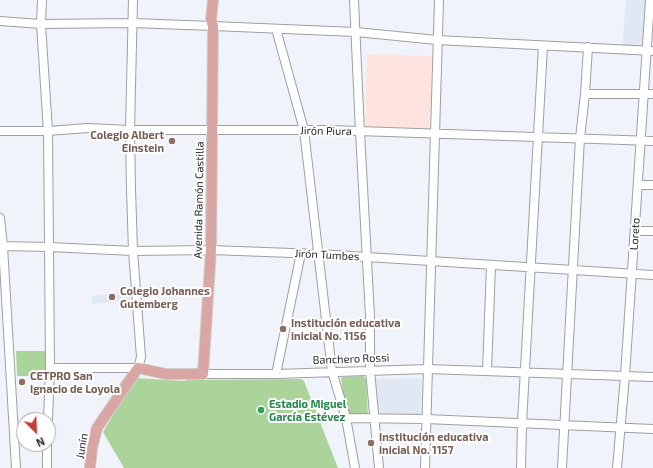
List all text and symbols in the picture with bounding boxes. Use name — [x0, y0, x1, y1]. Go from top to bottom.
street label: Jirón Piura — [300, 124, 352, 138]
place label: Colegio Albert Einstein — [90, 128, 164, 154]
marker: Colegio Albert Einstein — [167, 136, 177, 146]
street label: Avenida Ramón Castilla — [191, 141, 207, 259]
street label: Loreto — [627, 217, 643, 251]
street label: Jirón Tumbes — [294, 247, 360, 263]
place label: Colegio Johannes Gutemberg — [120, 284, 210, 310]
marker: Colegio Johannes Gutemberg — [107, 292, 117, 302]
place label: Institución educativa inicial No. 1156 — [291, 316, 400, 342]
marker: Institución educativa inicial No. 1156 — [278, 324, 288, 334]
street label: Banchero Rossi — [312, 351, 390, 367]
place label: CETPRO San Ignacio de Loyola — [30, 369, 120, 395]
marker: CETPRO San Ignacio de Loyola — [17, 377, 27, 387]
place label: Estadio Miguel García Estévez — [269, 397, 346, 423]
marker: Estadio Miguel García Estévez — [256, 405, 266, 415]
north arrow — [16, 412, 56, 452]
place label: Institución educativa inicial No. 1157 — [379, 430, 488, 456]
street label: Junín — [73, 432, 91, 460]
text: N — [34, 435, 47, 450]
marker: Institución educativa inicial No. 1157 — [366, 438, 376, 448]

